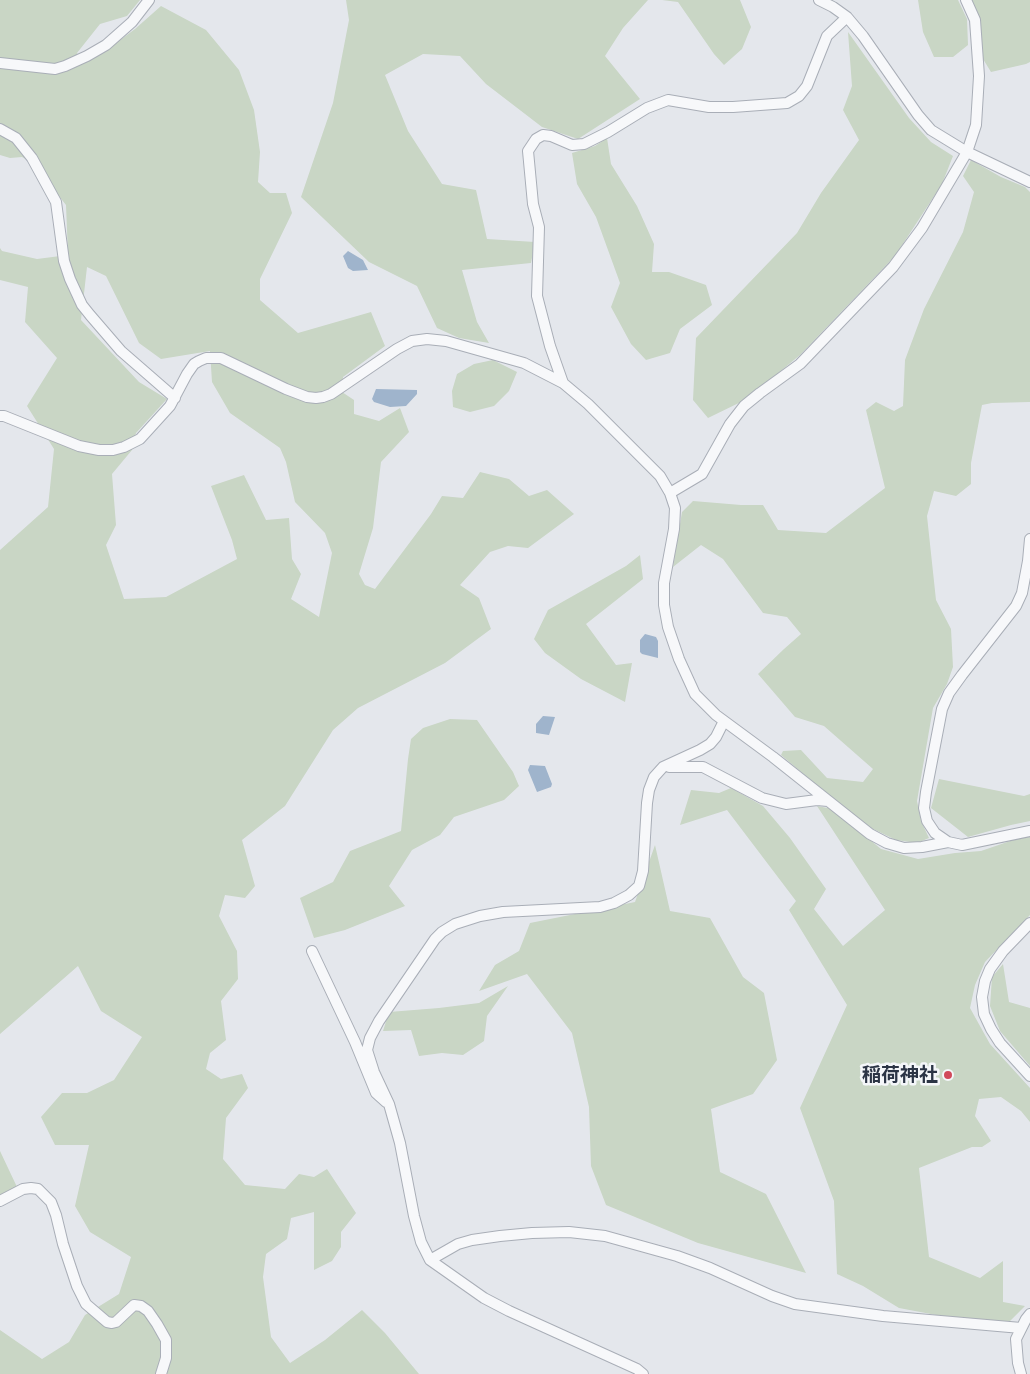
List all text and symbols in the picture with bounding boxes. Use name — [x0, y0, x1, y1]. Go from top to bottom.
place label: 稲荷神社 — [862, 1064, 938, 1086]
marker: 稲荷神社 — [942, 1069, 954, 1081]

